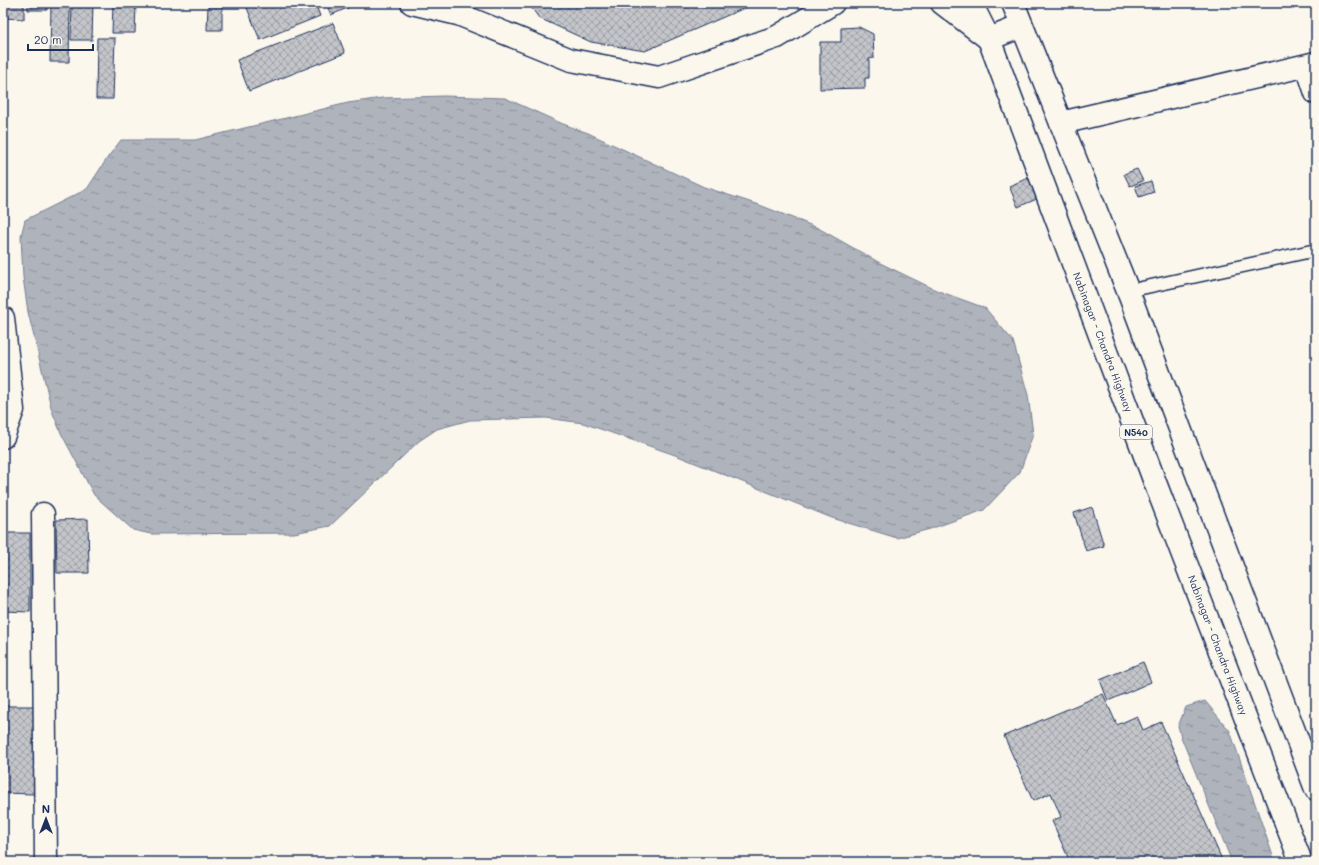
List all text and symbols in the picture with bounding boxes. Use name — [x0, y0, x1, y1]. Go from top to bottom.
scale bar — [28, 26, 93, 52]
text: 20 m — [34, 31, 62, 47]
street label: Nabinagar - Chandra Highway — [1070, 270, 1136, 414]
road number: N540 — [1120, 425, 1152, 439]
street label: Nabinagar - Chandra Highway — [1185, 573, 1251, 717]
north arrow — [26, 799, 66, 839]
text: N — [42, 801, 50, 816]

